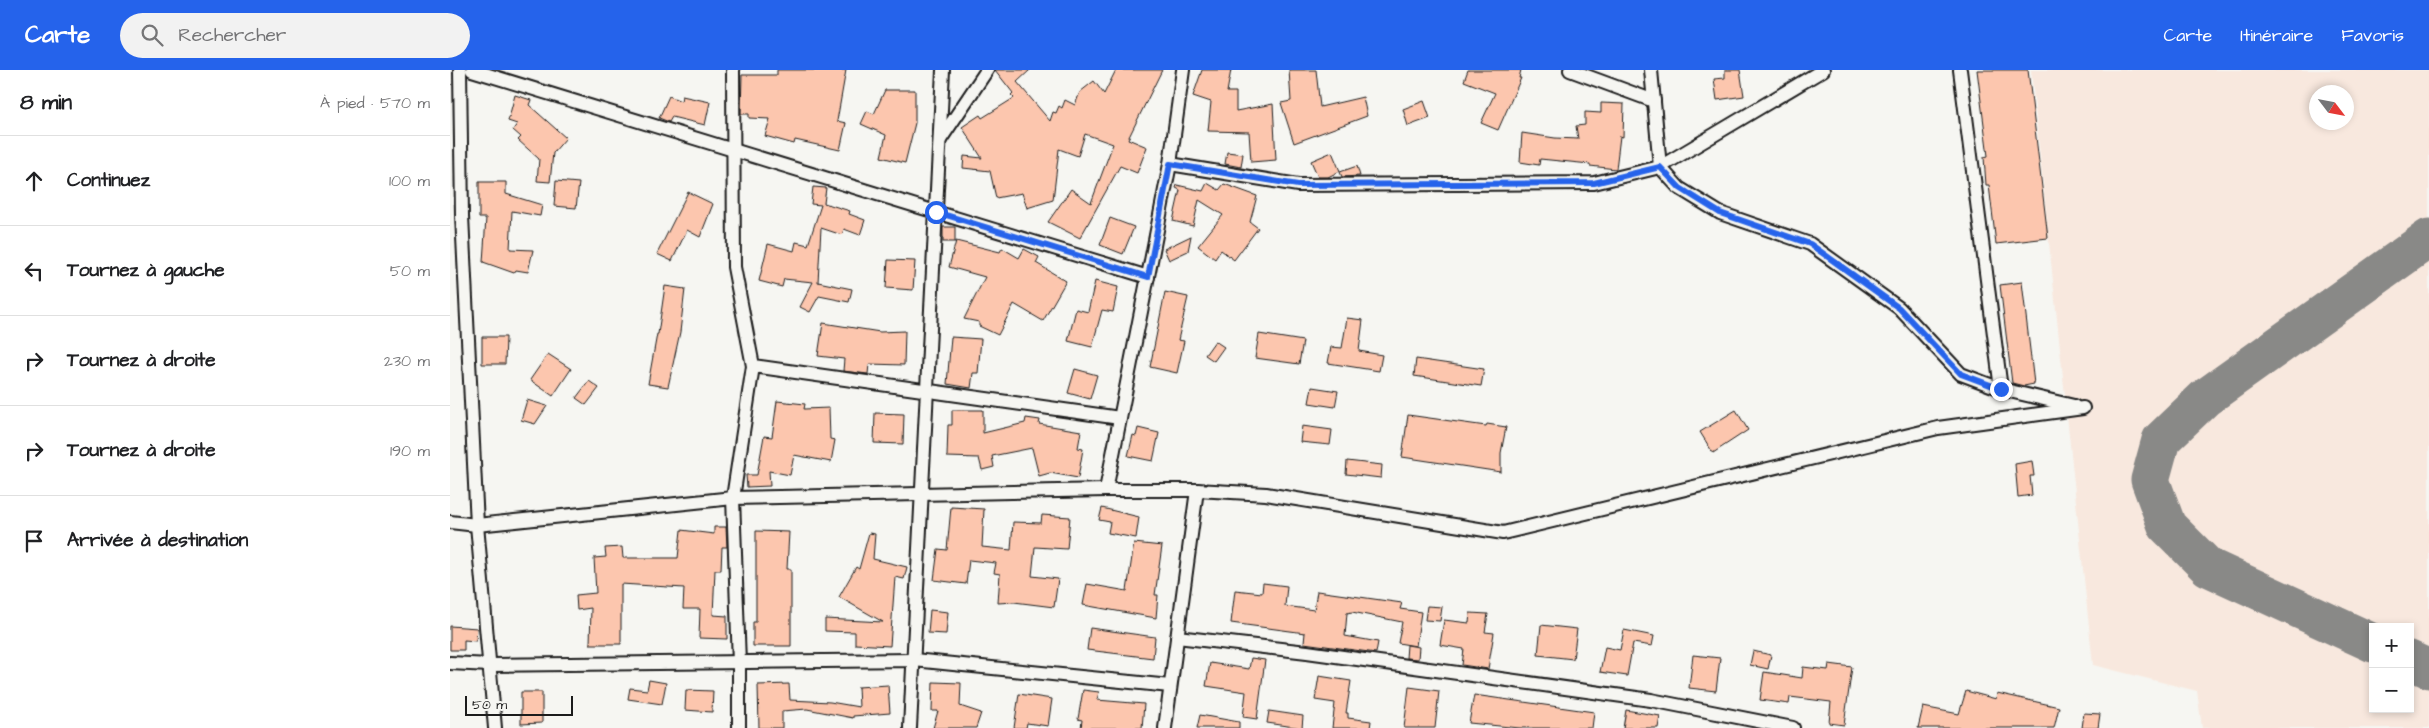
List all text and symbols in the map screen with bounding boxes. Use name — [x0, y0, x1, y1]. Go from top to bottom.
search box — [120, 13, 470, 58]
text: Carte — [25, 18, 90, 52]
icon: search — [138, 21, 166, 49]
text: Rechercher — [178, 22, 286, 49]
text: Carte — [2163, 23, 2212, 48]
text: Itinéraire — [2240, 23, 2313, 48]
text: Favoris — [2341, 23, 2404, 48]
north arrow — [2309, 85, 2354, 130]
text: 8 min — [20, 88, 72, 117]
text: À pied · 570 m — [320, 92, 430, 114]
icon: ahead — [20, 167, 48, 195]
text: Continuez — [67, 167, 150, 194]
text: 100 m — [389, 170, 430, 192]
route start — [925, 201, 948, 224]
icon: left — [20, 257, 48, 285]
text: Tournez à gauche — [67, 257, 225, 284]
text: 50 m — [390, 260, 430, 282]
icon: right — [20, 347, 48, 375]
text: Tournez à droite — [67, 347, 215, 374]
text: 230 m — [384, 350, 430, 372]
route end — [1990, 378, 2013, 401]
icon: right — [20, 437, 48, 465]
text: Tournez à droite — [67, 437, 215, 464]
text: 190 m — [390, 440, 430, 462]
icon: arrive — [20, 527, 48, 555]
text: Arrivée à destination — [67, 527, 248, 554]
map controls — [2369, 623, 2414, 713]
button: + — [2369, 623, 2414, 668]
button: − — [2369, 668, 2414, 713]
scale bar — [465, 693, 572, 716]
text: 50 m — [472, 695, 507, 715]

